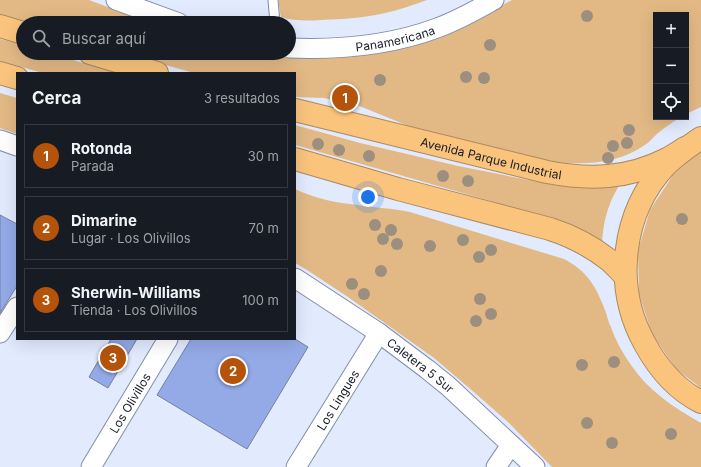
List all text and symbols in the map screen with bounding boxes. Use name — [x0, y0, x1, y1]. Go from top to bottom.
map controls — [653, 12, 689, 120]
button: + — [653, 12, 689, 48]
search box — [16, 16, 296, 60]
street label: Panamericana — [355, 22, 437, 54]
icon: search — [30, 27, 52, 49]
text: Buscar aquí — [62, 29, 146, 48]
button: − — [653, 48, 689, 84]
pin: 1 — [332, 83, 358, 113]
button: locate — [653, 84, 689, 120]
text: Cerca — [32, 88, 81, 108]
text: 3 resultados — [204, 90, 280, 106]
street label: Avenida Parque Industrial — [419, 134, 563, 182]
text: Rotonda — [71, 139, 132, 158]
text: 1 — [43, 148, 49, 164]
text: 30 m — [248, 148, 279, 164]
text: Parada — [71, 158, 114, 174]
your location — [358, 187, 378, 207]
text: Dimarine — [71, 211, 137, 230]
text: 2 — [42, 220, 50, 236]
text: 70 m — [249, 220, 279, 236]
text: Lugar · Los Olivillos — [71, 230, 191, 246]
text: Sherwin-Williams — [71, 283, 201, 302]
text: 3 — [42, 292, 50, 308]
text: 100 m — [242, 292, 279, 308]
text: Tienda · Los Olivillos — [71, 302, 197, 318]
street label: Caletera 5 Sur — [384, 334, 458, 396]
pin: 3 — [100, 343, 126, 373]
pin: 2 — [220, 356, 246, 386]
street label: Los Lingues — [313, 367, 362, 433]
street label: Los Olivillos — [106, 370, 154, 436]

